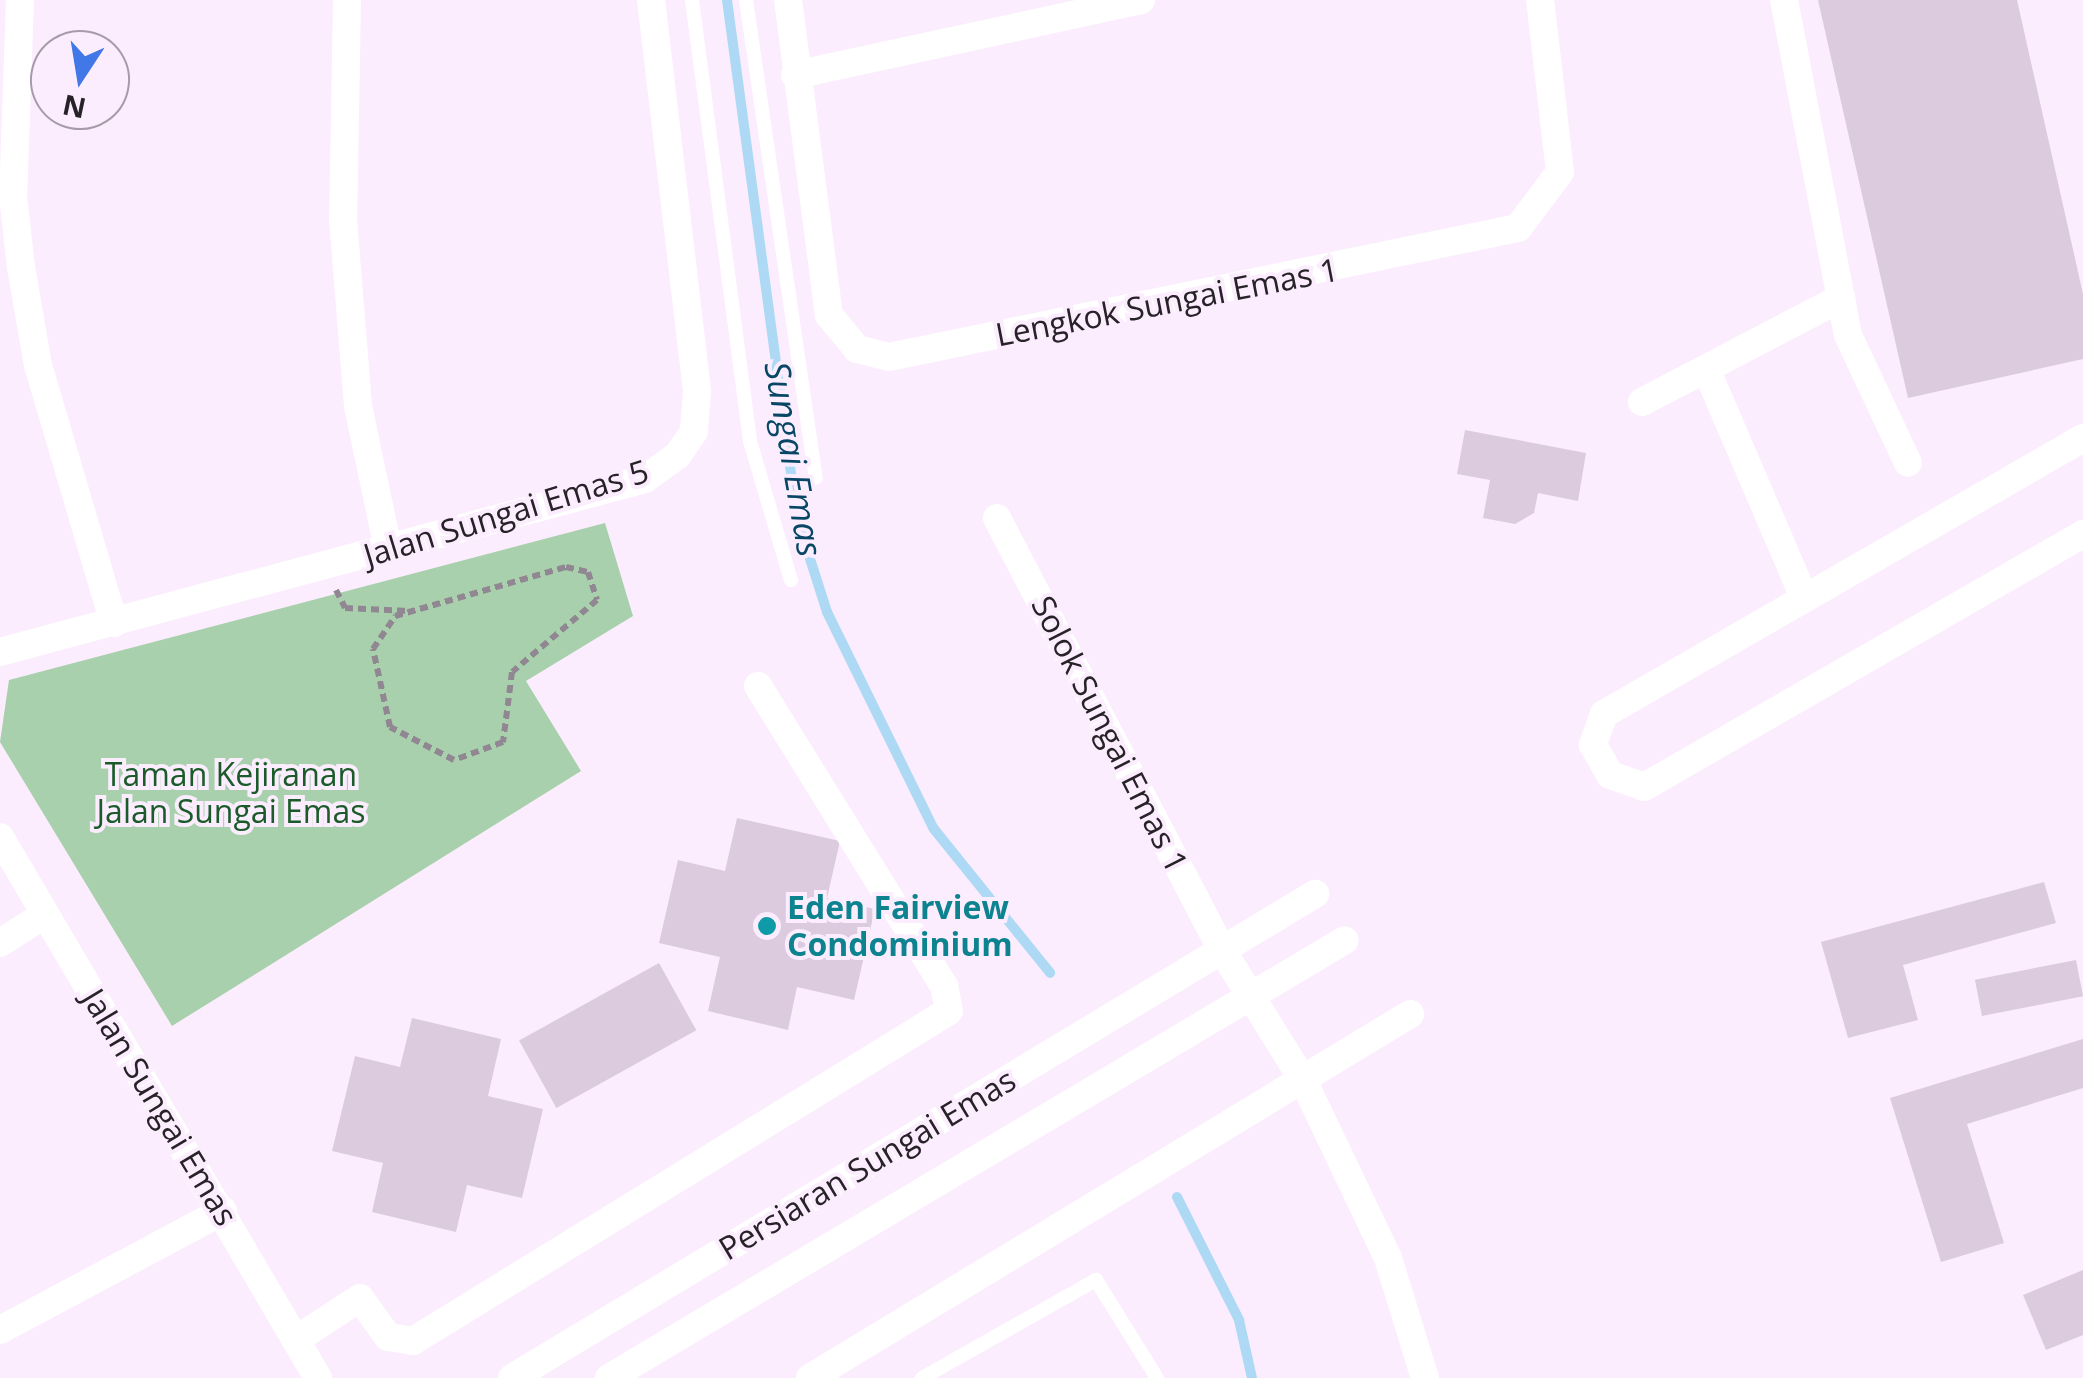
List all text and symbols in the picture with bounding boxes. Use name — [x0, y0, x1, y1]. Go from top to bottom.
north arrow — [30, 30, 130, 130]
text: N — [59, 86, 89, 128]
street label: Lengkok Sungai Emas 1 — [992, 250, 1342, 354]
water label: Sungai Emas — [756, 358, 832, 560]
street label: Jalan Sungai Emas 5 — [359, 451, 653, 575]
street label: Solok Sungai Emas 1 — [1024, 590, 1196, 878]
park label: Taman Kejiranan Jalan Sungai Emas — [97, 756, 365, 831]
place label: Eden Fairview Condominium — [787, 889, 1013, 964]
marker: Eden Fairview Condominium — [756, 915, 778, 937]
street label: Jalan Sungai Emas — [74, 982, 246, 1232]
street label: Persiaran Sungai Emas — [712, 1060, 1022, 1268]

